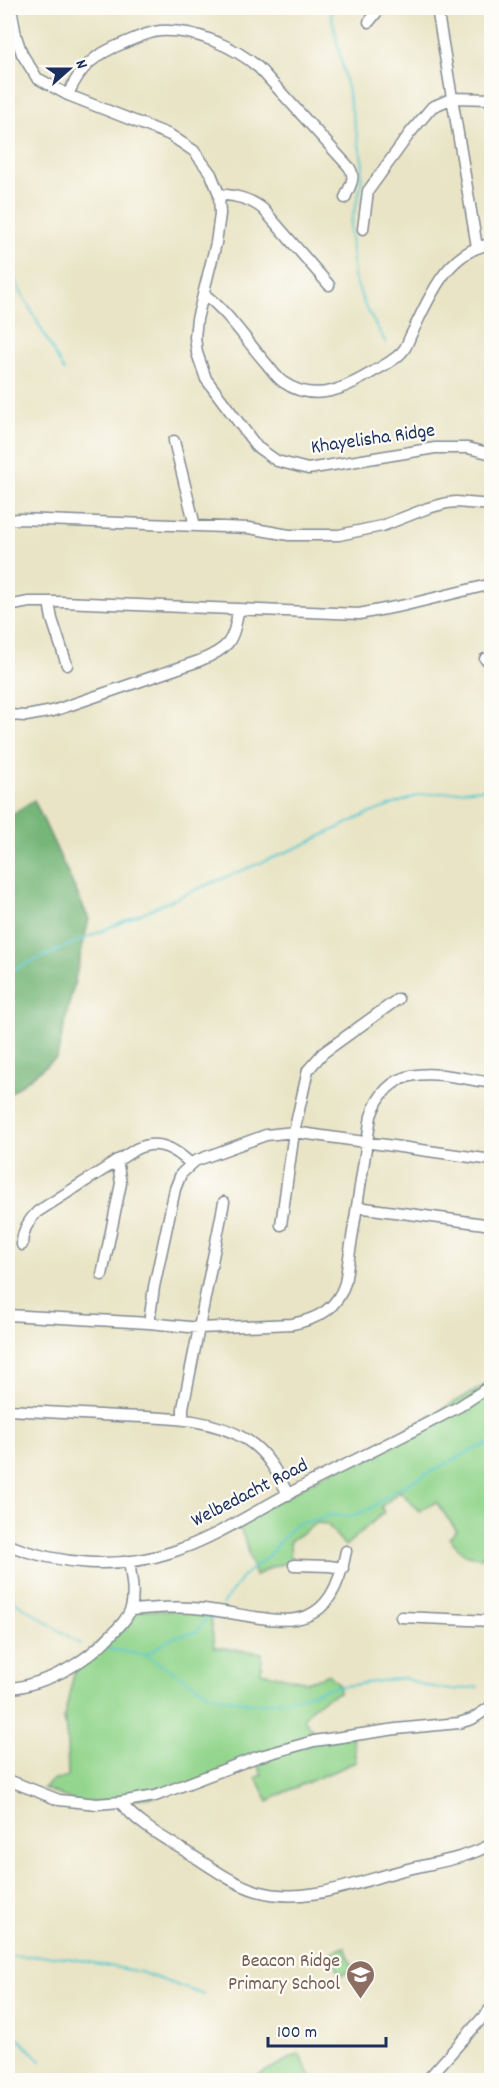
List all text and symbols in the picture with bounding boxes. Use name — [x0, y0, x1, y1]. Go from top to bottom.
north arrow — [39, 39, 99, 99]
text: N — [69, 57, 93, 72]
street label: Khayelisha Ridge — [309, 417, 437, 463]
street label: Welbedacht Road — [187, 1453, 313, 1535]
place label: Beacon Ridge Primary School — [228, 1948, 340, 1999]
school or university icon: Beacon Ridge Primary School — [345, 1958, 377, 2000]
scale bar — [268, 2010, 386, 2048]
text: 100 m — [277, 2021, 317, 2046]

